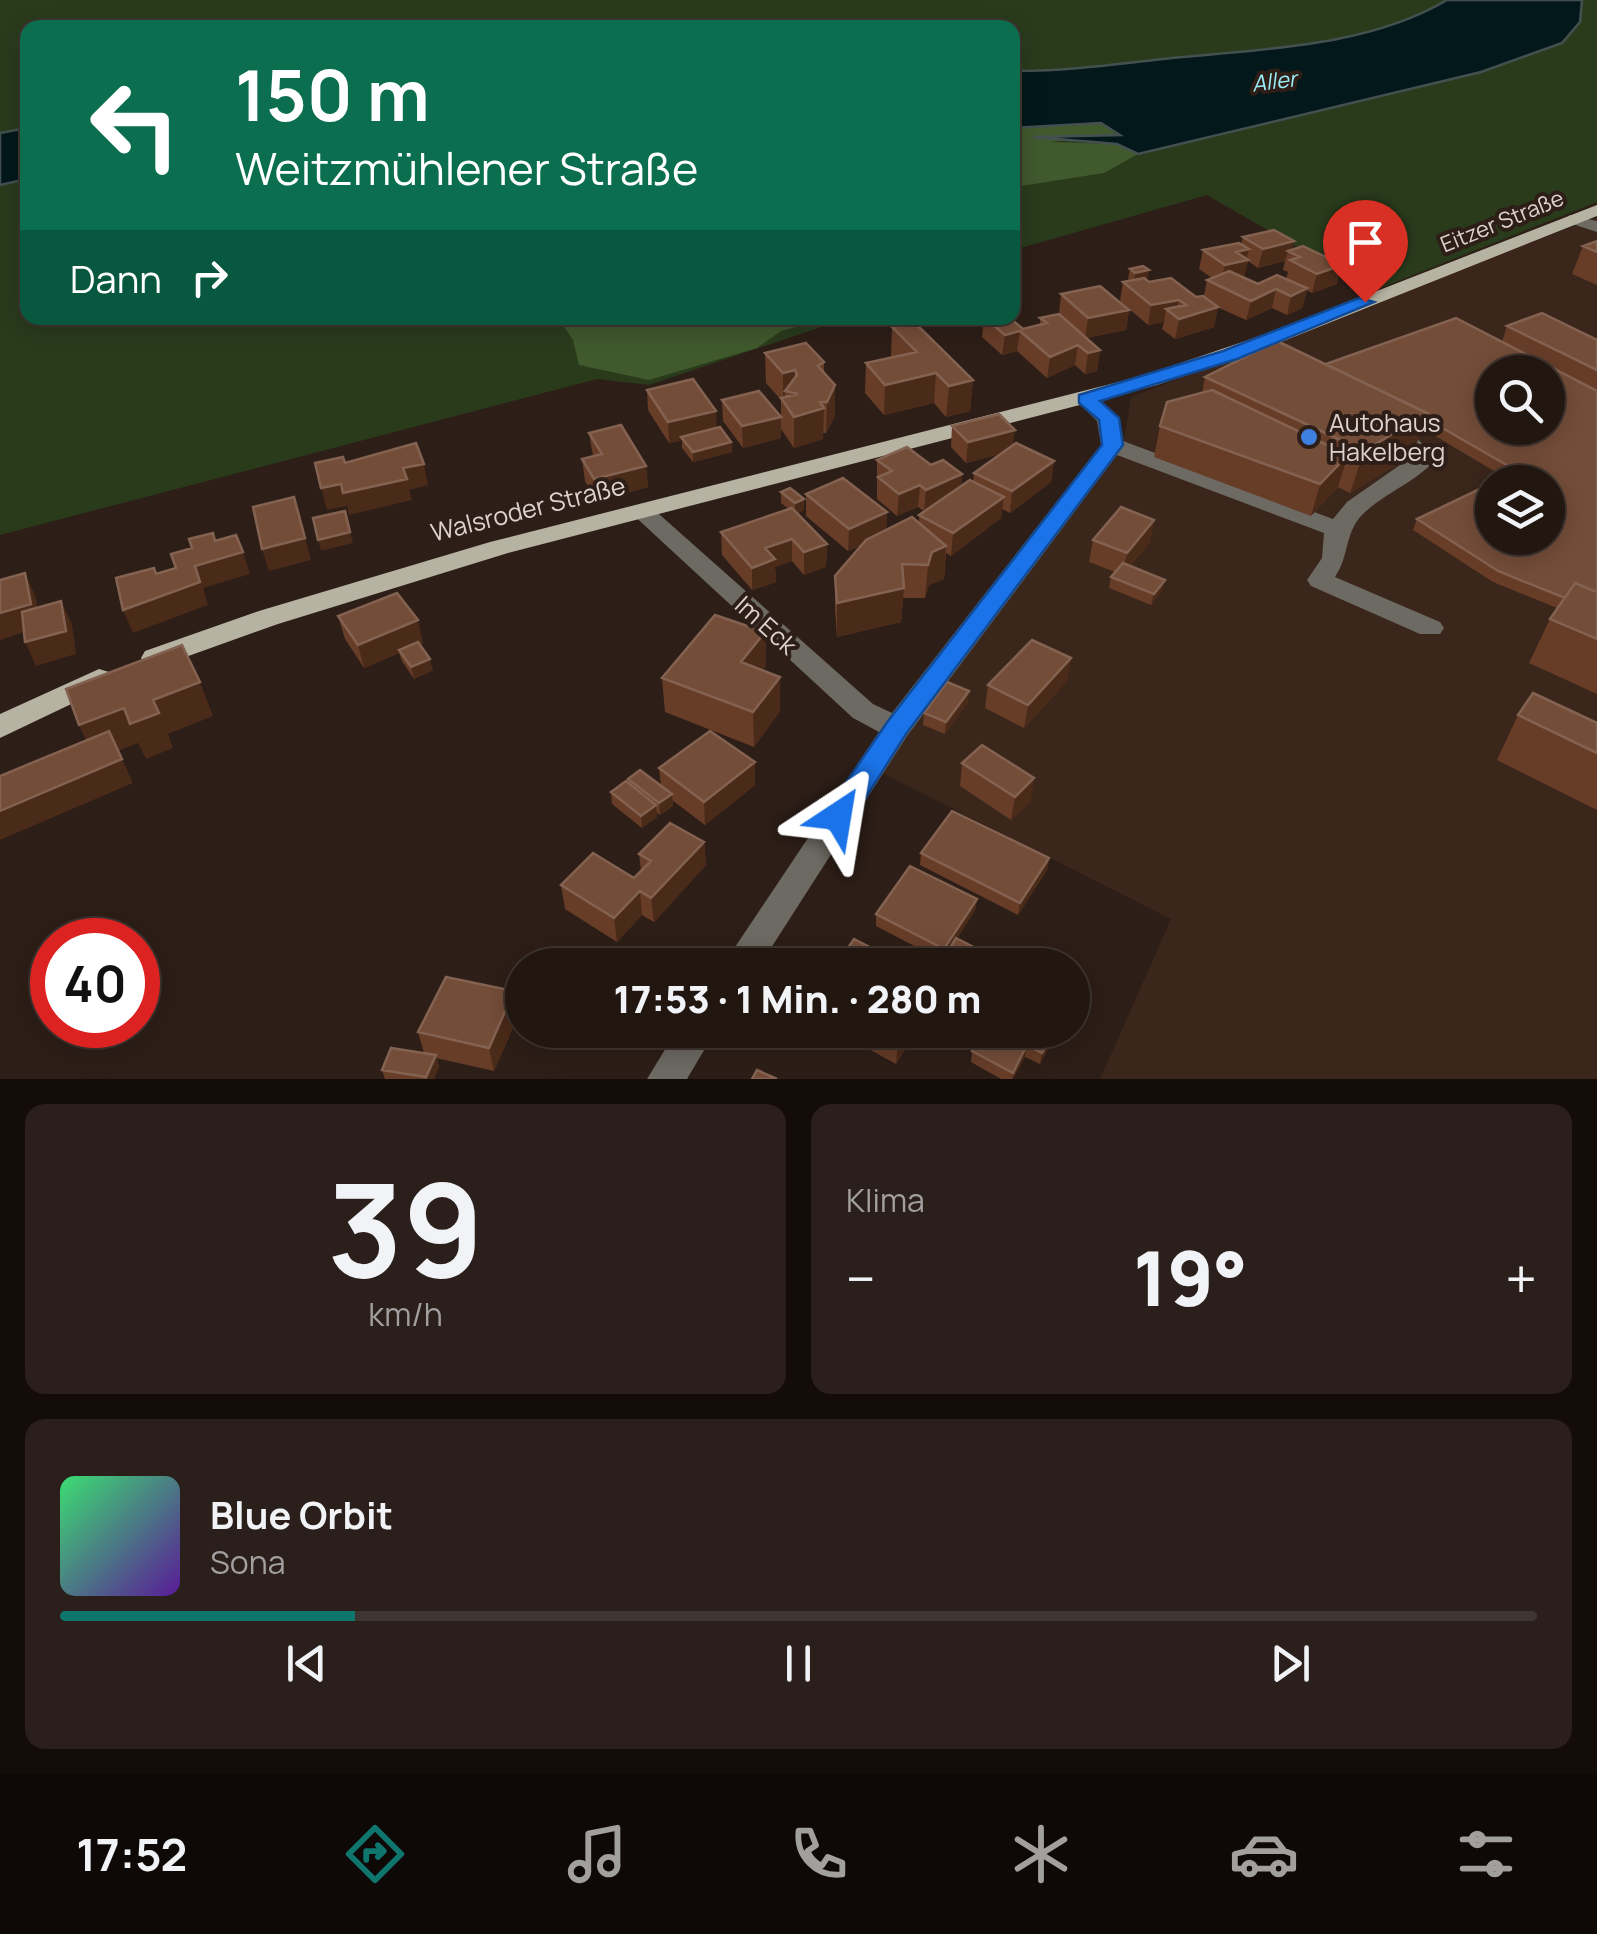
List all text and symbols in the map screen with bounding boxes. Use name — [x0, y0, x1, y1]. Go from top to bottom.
text: 150 m — [235, 46, 430, 142]
icon: left — [70, 60, 200, 190]
water label: Aller — [1250, 63, 1301, 99]
text: Weitzmühlener Straße — [235, 137, 698, 199]
street label: Eitzer Straße — [1436, 183, 1568, 259]
pin — [1323, 200, 1408, 303]
icon: arrive — [1338, 215, 1393, 270]
icon: right — [182, 250, 237, 305]
text: Dann — [70, 252, 162, 304]
map controls — [1475, 355, 1565, 555]
button: search — [1475, 355, 1565, 445]
place label: Autohaus Hakelberg — [1329, 405, 1445, 469]
marker: Autohaus Hakelberg — [1298, 426, 1320, 448]
button: layers — [1475, 465, 1565, 555]
street label: Walsroder Straße — [427, 467, 629, 550]
street label: Im Eck — [728, 587, 805, 662]
position arrow — [786, 764, 890, 868]
speed limit sign: 40 — [30, 918, 160, 1048]
text: 17:53 · 1 Min. · 280 m — [614, 972, 981, 1024]
text: 39 — [327, 1138, 484, 1316]
text: Klima — [846, 1178, 925, 1222]
text: 19° — [1133, 1226, 1248, 1329]
text: − — [846, 1240, 876, 1316]
text: + — [1505, 1240, 1537, 1316]
text: km/h — [368, 1292, 443, 1336]
text: Blue Orbit — [210, 1488, 393, 1540]
text: Sona — [210, 1540, 285, 1584]
icon: previous — [279, 1636, 334, 1691]
icon: pause — [771, 1636, 826, 1691]
icon: next — [1263, 1636, 1318, 1691]
icon: directions — [340, 1819, 410, 1889]
icon: music — [562, 1819, 632, 1889]
icon: phone — [784, 1819, 854, 1889]
icon: climate — [1006, 1819, 1076, 1889]
icon: car — [1229, 1819, 1299, 1889]
icon: filters — [1451, 1819, 1521, 1889]
text: 17:52 — [76, 1823, 187, 1885]

